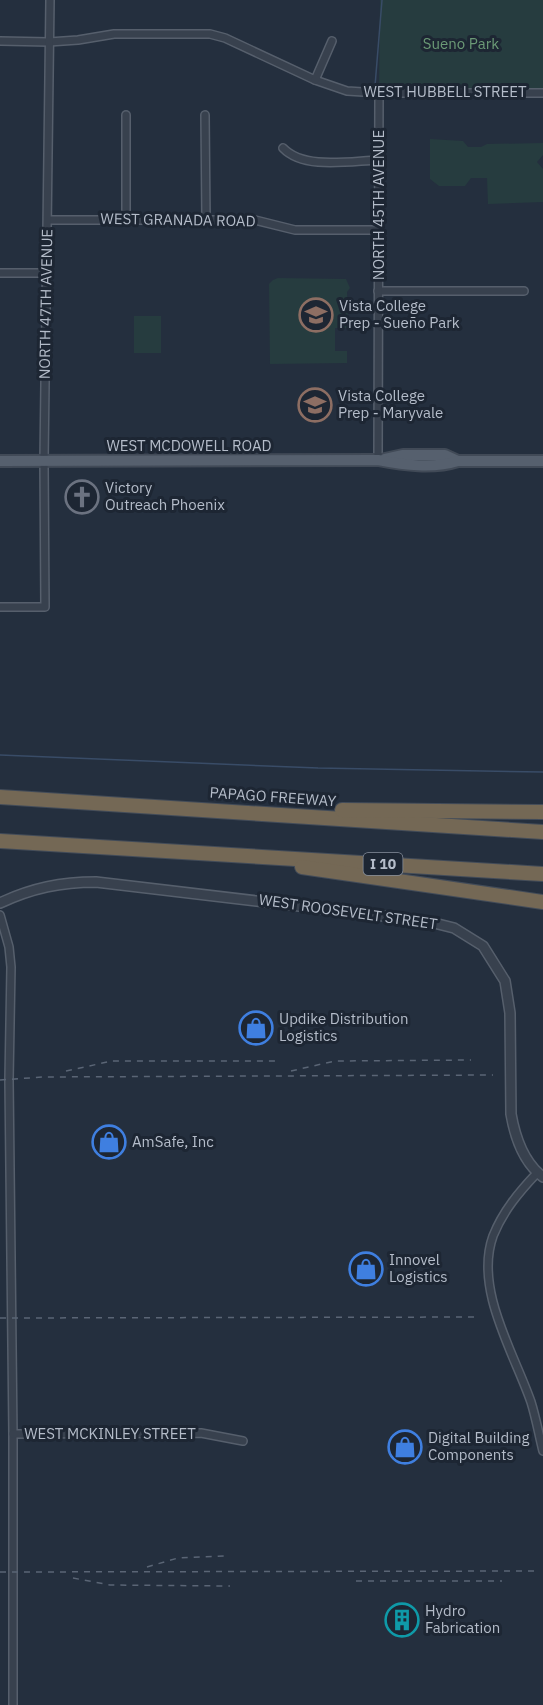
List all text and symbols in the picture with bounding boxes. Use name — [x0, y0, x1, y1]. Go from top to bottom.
park label: Sueno Park — [423, 34, 499, 53]
street label: WEST HUBBELL STREET — [363, 82, 527, 101]
street label: NORTH 45TH AVENUE — [369, 130, 388, 280]
street label: WEST GRANADA ROAD — [100, 209, 256, 230]
street label: NORTH 47TH AVENUE — [35, 229, 56, 379]
place label: Vista College Prep - Sueño Park — [339, 296, 460, 332]
school or university icon: Vista College Prep - Sueño Park — [298, 297, 334, 333]
place label: Vista College Prep - Maryvale — [338, 386, 443, 422]
school or university icon: Vista College Prep - Maryvale — [297, 387, 333, 423]
street label: WEST MCDOWELL ROAD — [106, 436, 272, 455]
place label: Victory Outreach Phoenix — [105, 478, 225, 514]
church icon: Victory Outreach Phoenix — [64, 479, 100, 515]
street label: PAPAGO FREEWAY — [209, 783, 337, 810]
road number: I 10 — [364, 853, 403, 875]
street label: WEST ROOSEVELT STREET — [258, 890, 439, 933]
place label: Updike Distribution Logistics — [279, 1009, 408, 1045]
shop icon: Updike Distribution Logistics — [238, 1010, 274, 1046]
shop icon: AmSafe, Inc — [91, 1124, 127, 1160]
place label: AmSafe, Inc — [132, 1132, 214, 1151]
place label: Innovel Logistics — [389, 1250, 448, 1286]
shop icon: Innovel Logistics — [348, 1251, 384, 1287]
street label: WEST MCKINLEY STREET — [24, 1424, 196, 1443]
place label: Digital Building Components — [428, 1428, 529, 1464]
shop icon: Digital Building Components — [387, 1429, 423, 1465]
place label: Hydro Fabrication — [425, 1601, 500, 1637]
building icon: Hydro Fabrication — [384, 1602, 420, 1638]

